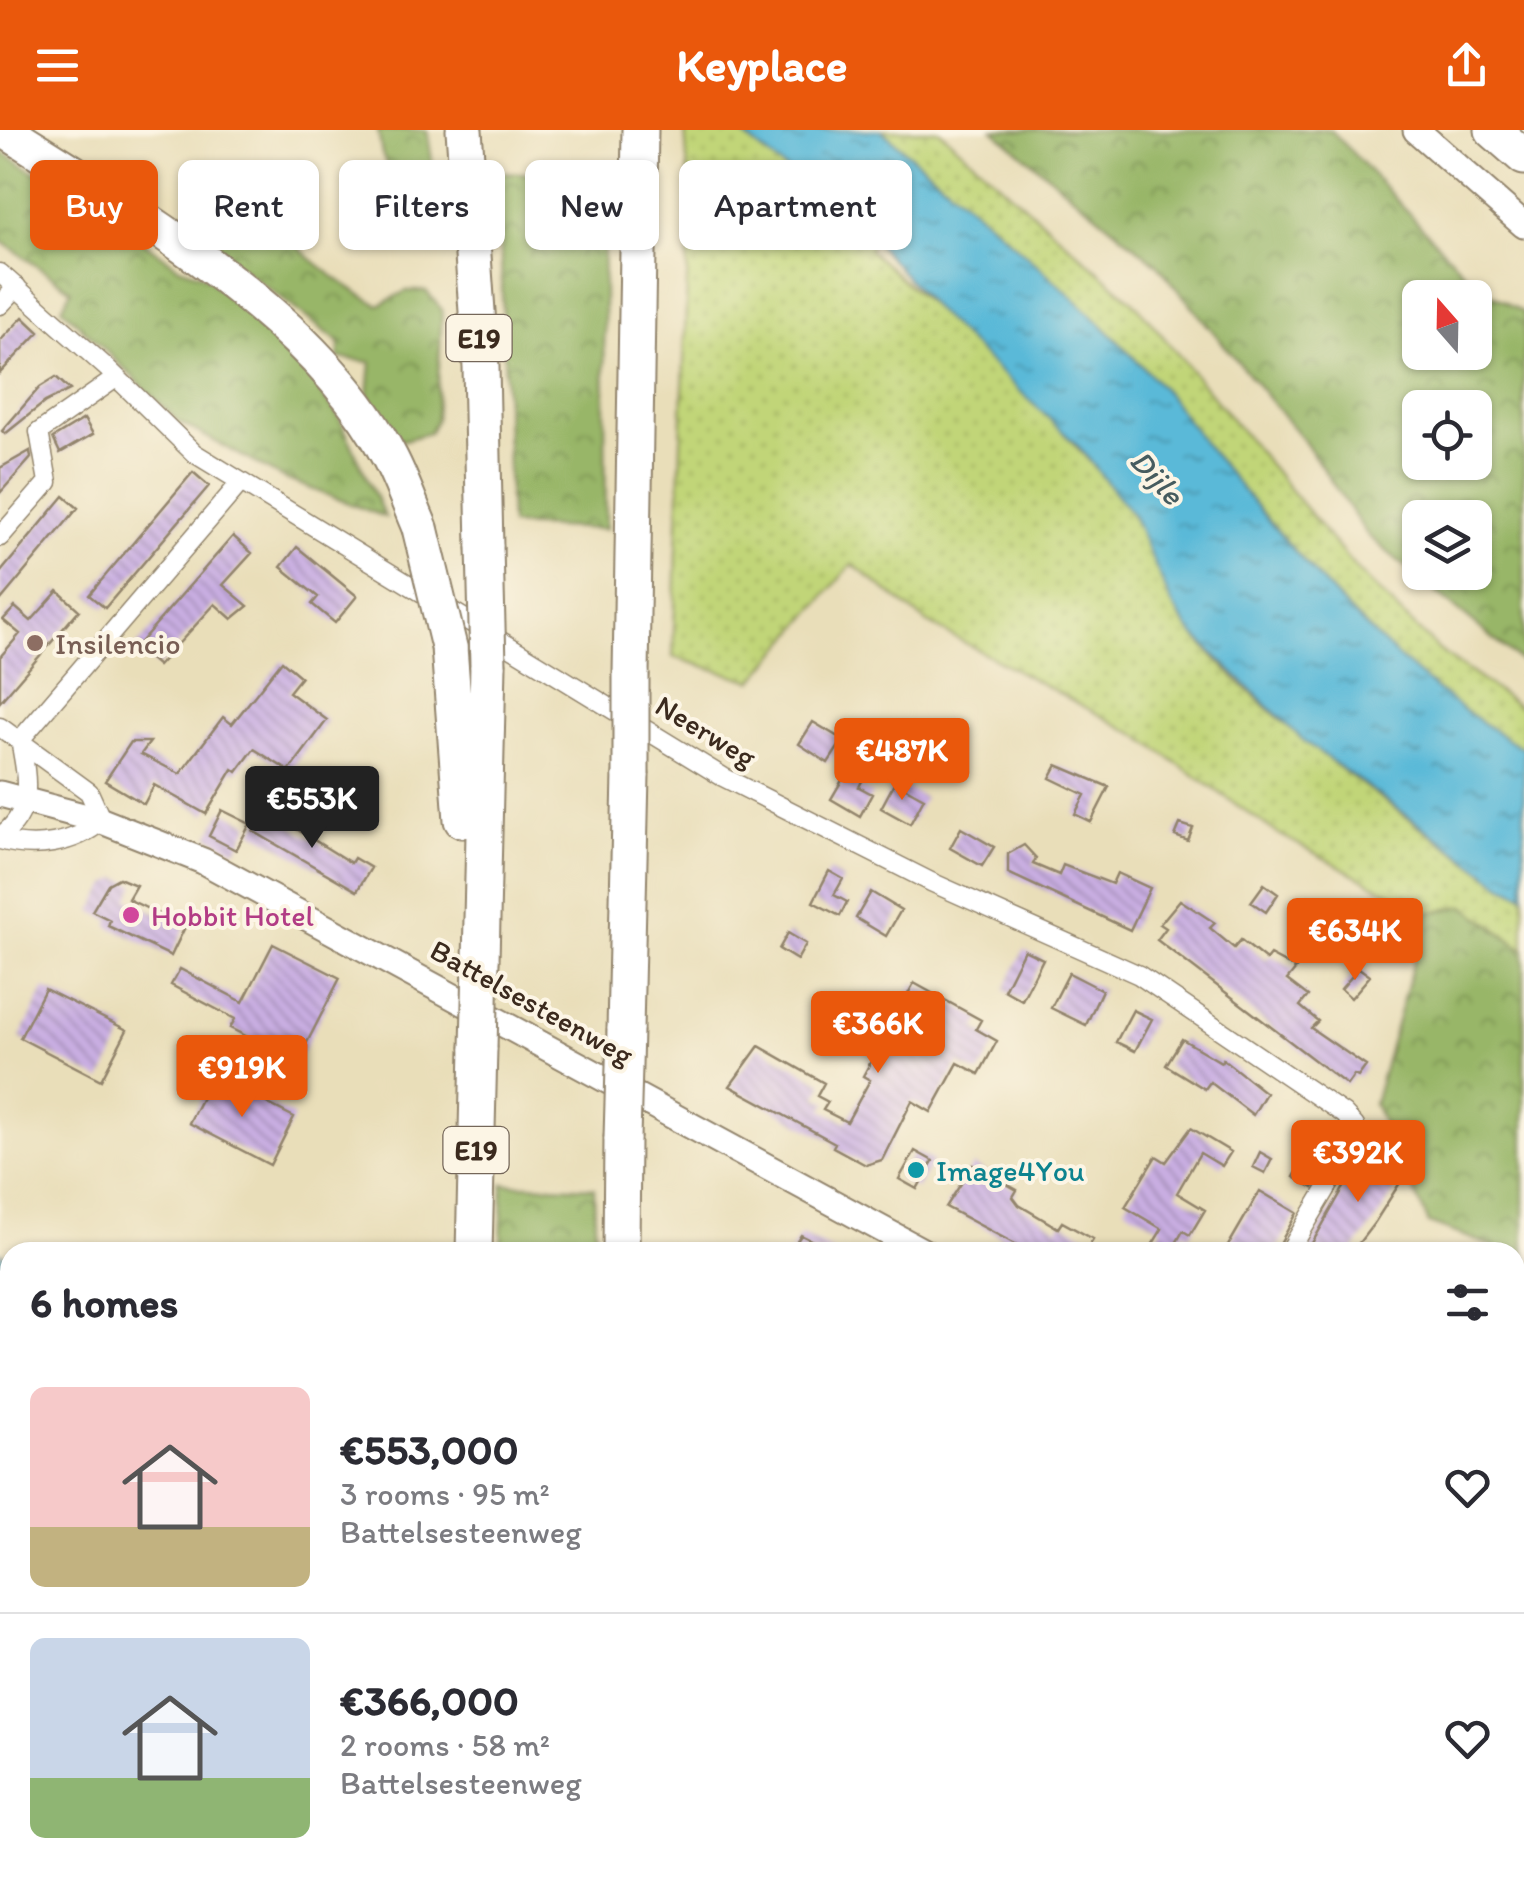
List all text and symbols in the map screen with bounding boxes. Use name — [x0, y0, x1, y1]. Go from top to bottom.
icon: menu — [30, 38, 85, 93]
text: Keyplace — [677, 38, 847, 92]
icon: share — [1439, 38, 1494, 93]
chip: Buy — [30, 160, 158, 250]
chip: Rent — [178, 160, 319, 250]
chip: Filters — [339, 160, 505, 250]
chip: New — [525, 160, 659, 250]
chip: Apartment — [679, 160, 912, 250]
north arrow — [1402, 280, 1492, 370]
map controls — [1402, 280, 1492, 590]
road number: E19 — [446, 315, 512, 361]
button: locate — [1402, 390, 1492, 480]
water label: Dijle — [1122, 442, 1193, 514]
button: layers — [1402, 500, 1492, 590]
place label: Insilencio — [55, 625, 181, 662]
marker: Insilencio — [24, 632, 46, 654]
street label: Neerweg — [649, 687, 764, 776]
pin: €487K — [832, 718, 972, 803]
text: €487K — [856, 731, 948, 769]
pin: €553K — [242, 766, 382, 851]
text: €553K — [267, 779, 357, 817]
place label: Hobbit Hotel — [151, 897, 315, 934]
pin: €634K — [1285, 898, 1425, 983]
marker: Hobbit Hotel — [120, 904, 142, 926]
text: €634K — [1309, 911, 1401, 949]
street label: Battelsesteenweg — [424, 931, 641, 1073]
pin: €366K — [808, 991, 948, 1076]
text: €366K — [833, 1004, 923, 1042]
pin: €919K — [172, 1035, 312, 1120]
text: €919K — [198, 1048, 286, 1086]
pin: €392K — [1288, 1120, 1428, 1205]
road number: E19 — [444, 1127, 508, 1173]
text: €392K — [1313, 1133, 1403, 1171]
place label: Image4You — [936, 1152, 1084, 1189]
marker: Image4You — [905, 1159, 927, 1181]
icon: filters — [1440, 1275, 1495, 1330]
text: 6 homes — [30, 1277, 178, 1328]
text: €553,000 — [340, 1424, 519, 1475]
icon: home — [110, 1427, 230, 1547]
icon: heart — [1440, 1460, 1495, 1515]
text: 3 rooms · 95 m² — [340, 1475, 550, 1513]
text: Battelsesteenweg — [340, 1513, 582, 1551]
text: €366,000 — [340, 1675, 519, 1726]
icon: home — [110, 1678, 230, 1798]
icon: heart — [1440, 1711, 1495, 1766]
text: 2 rooms · 58 m² — [340, 1726, 550, 1764]
text: Battelsesteenweg — [340, 1764, 582, 1802]

